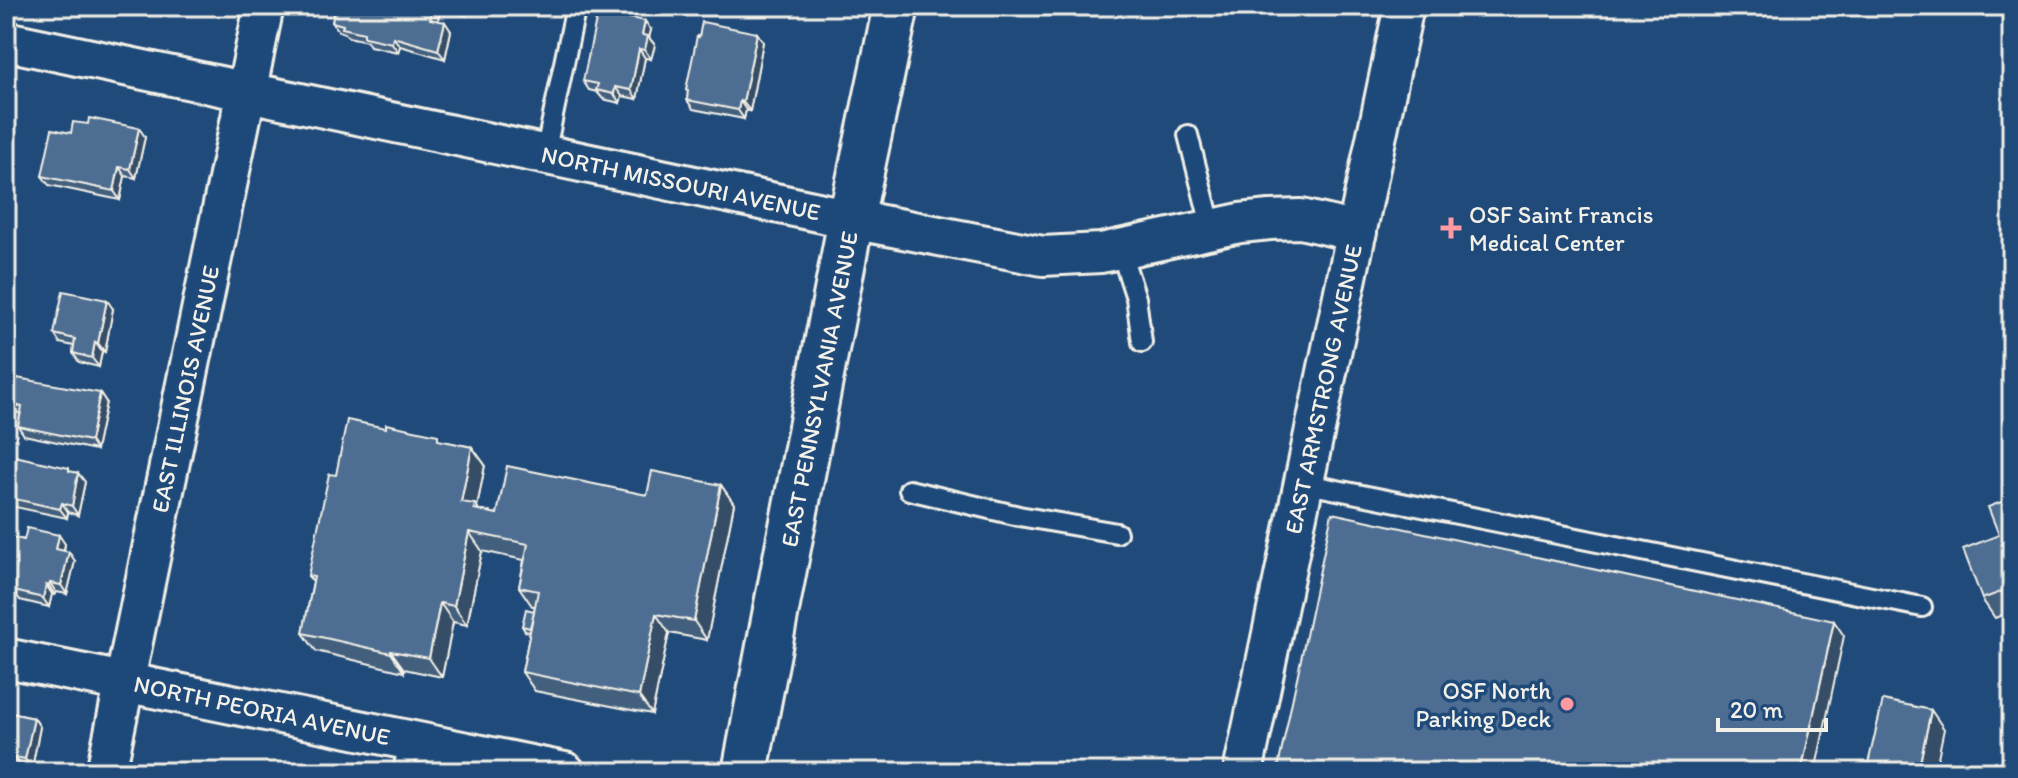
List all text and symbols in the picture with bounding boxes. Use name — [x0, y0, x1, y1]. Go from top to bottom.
street label: NORTH MISSOURI AVENUE — [539, 139, 823, 227]
place label: OSF Saint Francis Medical Center — [1469, 200, 1654, 257]
marker: OSF Saint Francis Medical Center — [1440, 217, 1462, 239]
street label: EAST PENNSYLVANIA AVENUE — [774, 229, 864, 549]
street label: EAST ARMSTRONG AVENUE — [1278, 242, 1368, 536]
street label: EAST ILLINOIS AVENUE — [145, 263, 225, 515]
street label: NORTH PEORIA AVENUE — [131, 669, 393, 751]
place label: OSF North Parking Deck — [1416, 676, 1552, 733]
scale bar — [1718, 682, 1826, 732]
marker: OSF North Parking Deck — [1558, 695, 1576, 713]
text: 20 m — [1730, 695, 1783, 724]

